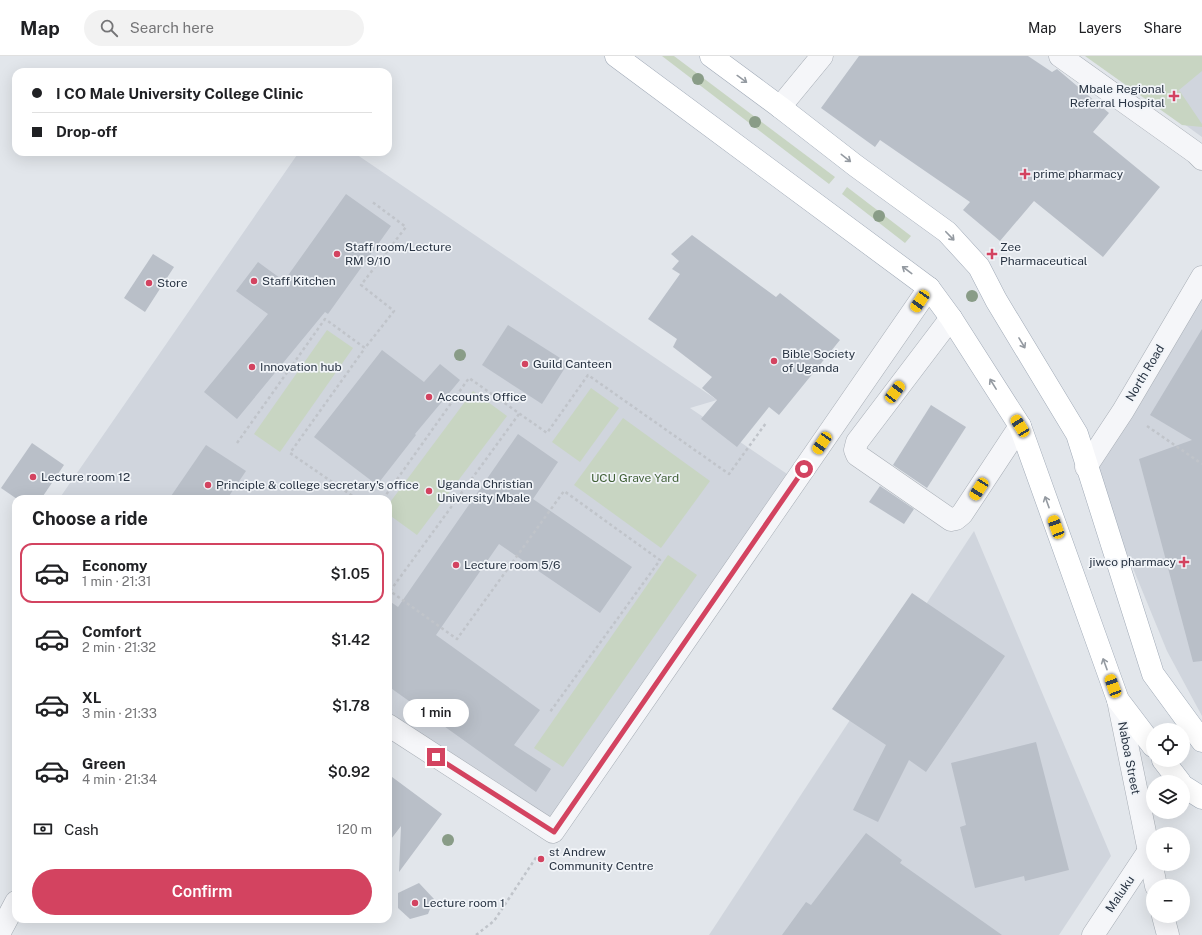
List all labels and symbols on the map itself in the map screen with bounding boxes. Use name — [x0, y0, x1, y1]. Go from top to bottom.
one-way arrow — [737, 75, 748, 83]
place label: Mbale Regional Referral Hospital — [1070, 82, 1165, 110]
marker: Mbale Regional Referral Hospital — [1168, 90, 1180, 102]
one-way arrow — [840, 154, 851, 163]
place label: prime pharmacy — [1033, 167, 1124, 181]
marker: prime pharmacy — [1020, 169, 1030, 179]
one-way arrow — [945, 231, 955, 241]
place label: Staff room/Lecture RM 9/10 — [345, 240, 452, 268]
place label: Zee Pharmaceutical — [1000, 240, 1088, 268]
marker: Staff room/Lecture RM 9/10 — [332, 249, 342, 259]
marker: Zee Pharmaceutical — [987, 249, 997, 259]
one-way arrow — [901, 266, 912, 275]
place label: Staff Kitchen — [262, 274, 336, 288]
place label: Store — [157, 276, 188, 290]
marker: Staff Kitchen — [249, 276, 259, 286]
marker: Store — [144, 278, 154, 288]
car — [908, 288, 932, 314]
one-way arrow — [1018, 337, 1026, 349]
street label: North Road — [1123, 342, 1167, 404]
place label: Bible Society of Uganda — [782, 347, 856, 375]
marker: Bible Society of Uganda — [769, 356, 779, 366]
place label: Guild Canteen — [533, 357, 612, 371]
marker: Guild Canteen — [520, 359, 530, 369]
place label: Innovation hub — [260, 360, 342, 374]
marker: Innovation hub — [247, 362, 257, 372]
car — [883, 379, 907, 405]
one-way arrow — [989, 379, 997, 390]
place label: Accounts Office — [437, 390, 527, 404]
marker: Accounts Office — [424, 392, 434, 402]
car — [1009, 413, 1031, 439]
car — [810, 430, 834, 456]
route start — [795, 460, 813, 478]
place label: Lecture room 12 — [41, 470, 130, 484]
park label: UCU Grave Yard — [591, 471, 679, 485]
marker: Lecture room 12 — [28, 472, 38, 482]
car — [967, 476, 991, 502]
place label: Uganda Christian University Mbale — [437, 477, 533, 505]
place label: Principle & college secretary's office — [216, 478, 419, 492]
marker: Principle & college secretary's office — [203, 480, 213, 490]
marker: Uganda Christian University Mbale — [424, 486, 434, 496]
one-way arrow — [1042, 496, 1050, 508]
car — [1046, 514, 1066, 540]
place label: jiwco pharmacy — [1088, 555, 1177, 569]
marker: jiwco pharmacy — [1179, 557, 1189, 567]
place label: Lecture room 5/6 — [464, 558, 560, 572]
marker: Lecture room 5/6 — [451, 560, 461, 570]
one-way arrow — [1101, 657, 1108, 670]
car — [1103, 673, 1123, 699]
callout: 1 min — [403, 699, 469, 727]
street label: Naboa Street — [1115, 720, 1143, 796]
route end — [427, 748, 445, 766]
place label: st Andrew Community Centre — [549, 845, 654, 873]
marker: st Andrew Community Centre — [536, 854, 546, 864]
street label: Maluku — [1103, 873, 1137, 915]
place label: Lecture room 1 — [423, 896, 505, 910]
marker: Lecture room 1 — [410, 898, 420, 908]

